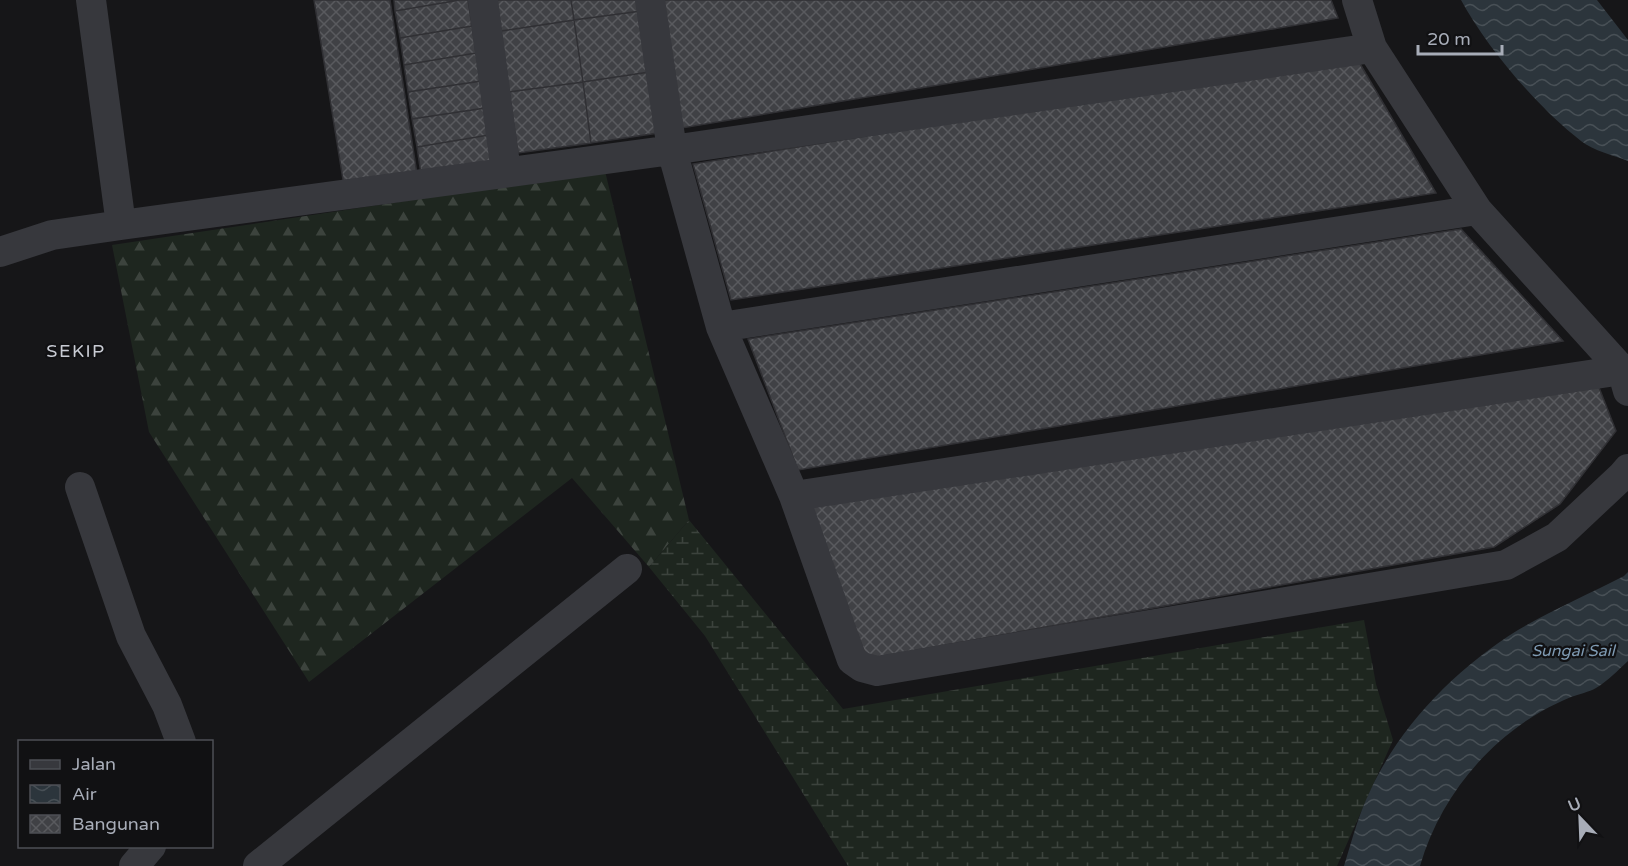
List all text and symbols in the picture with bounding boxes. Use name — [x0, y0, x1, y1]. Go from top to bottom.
scale bar — [1418, 18, 1502, 56]
text: 20 m — [1427, 28, 1471, 50]
district label: SEKIP — [46, 340, 106, 362]
water label: Sungai Sail — [1531, 641, 1617, 661]
legend — [18, 740, 213, 848]
text: Jalan — [72, 753, 116, 775]
text: Air — [72, 783, 97, 805]
north arrow — [1550, 788, 1610, 848]
text: U — [1565, 794, 1584, 817]
text: Bangunan — [72, 813, 160, 835]

